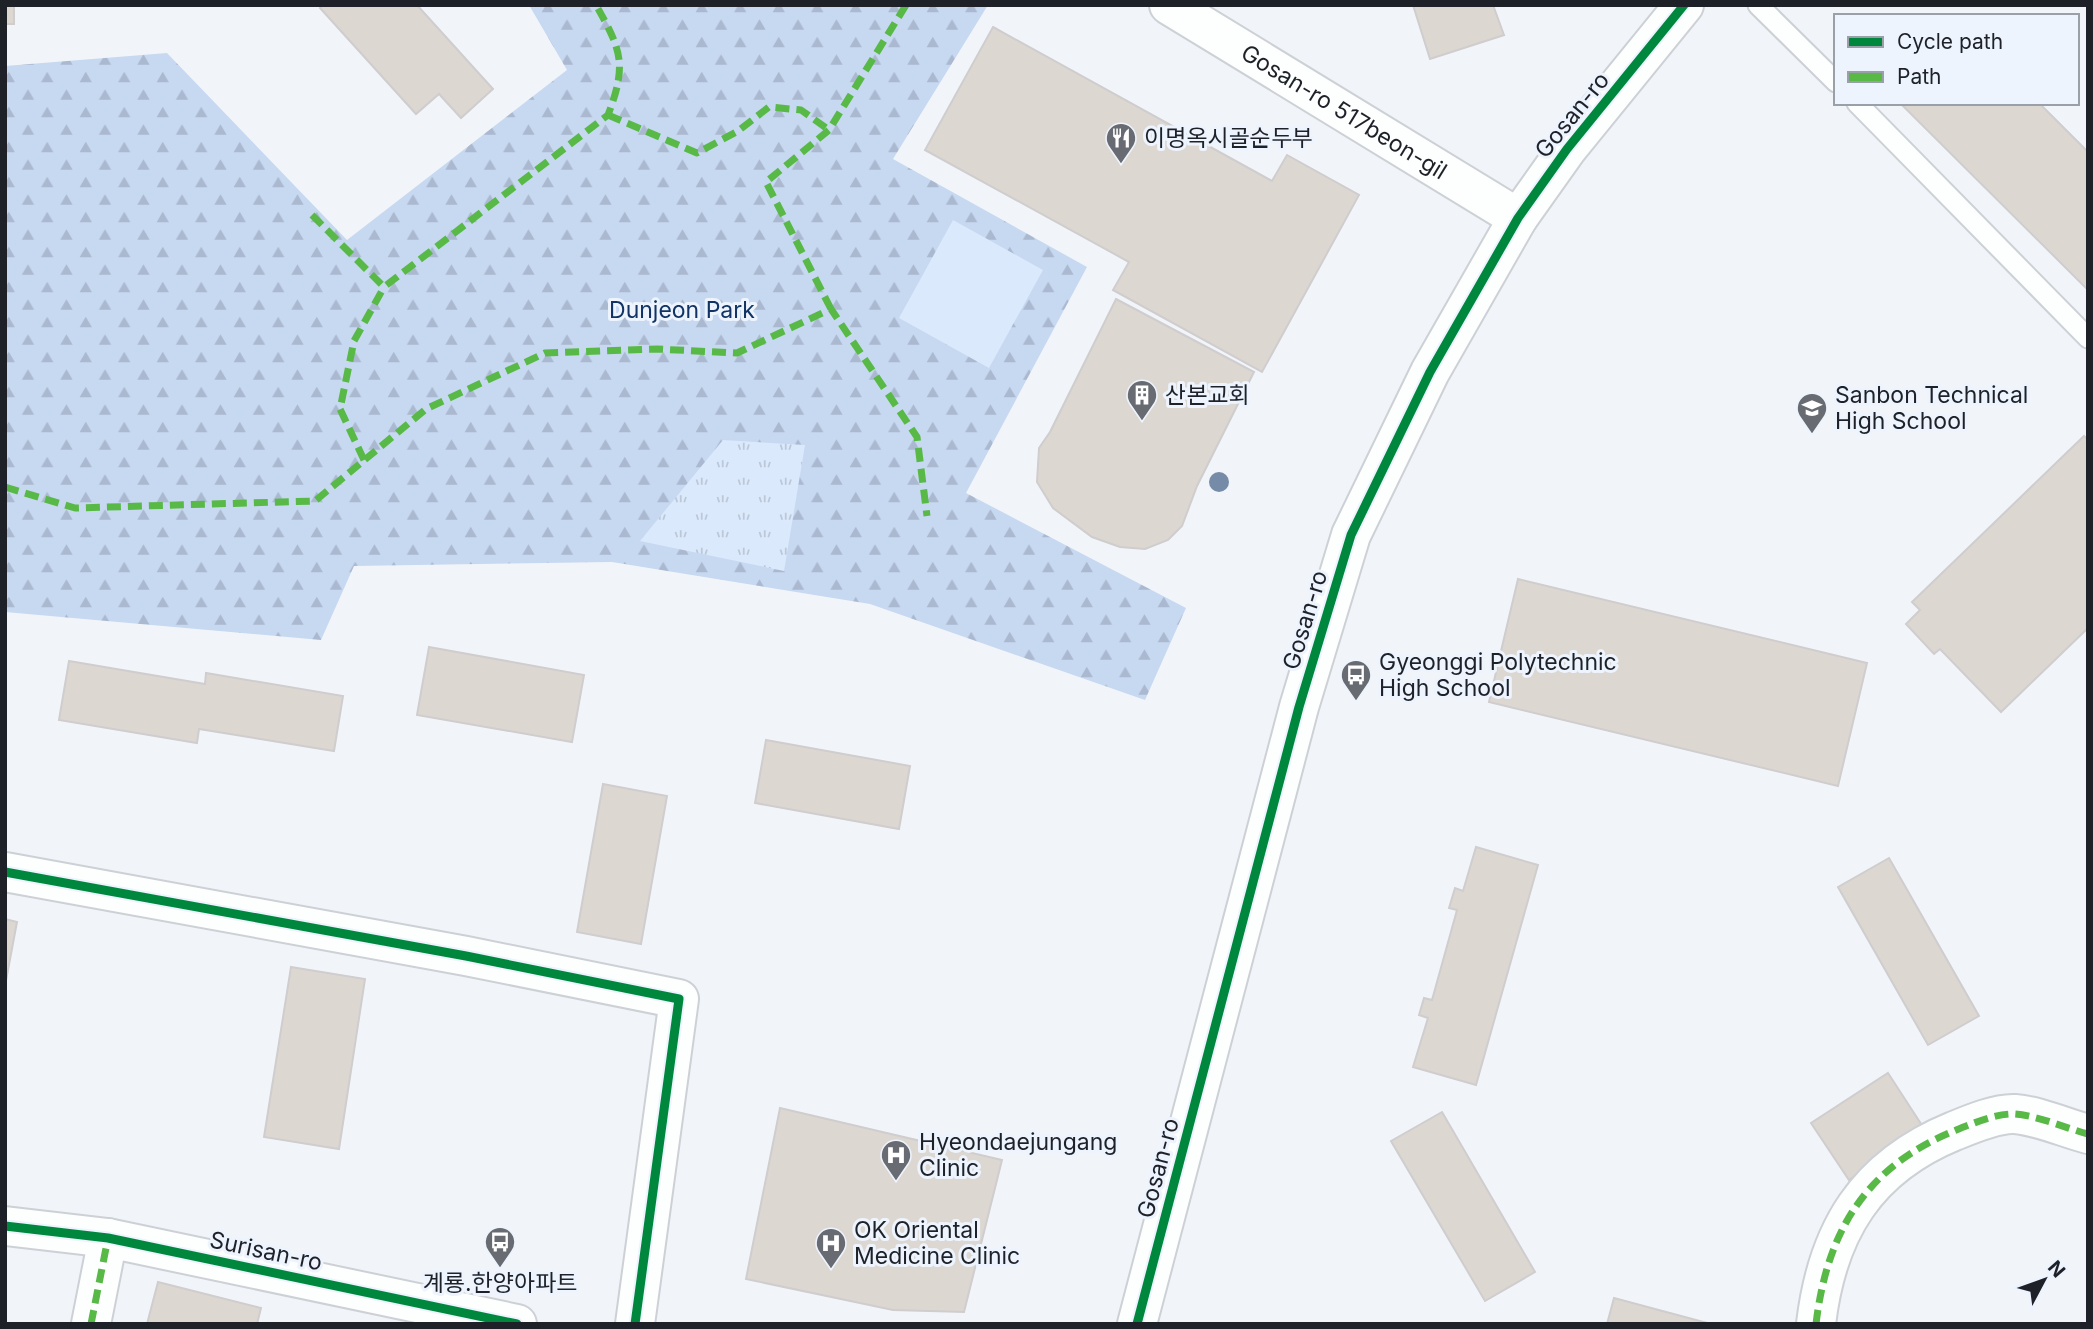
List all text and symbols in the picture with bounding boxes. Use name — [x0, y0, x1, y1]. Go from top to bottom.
legend — [1834, 14, 2079, 105]
text: Cycle path — [1897, 29, 2003, 54]
street label: Gosan-ro 517beon-gil — [1236, 38, 1452, 185]
text: Path — [1897, 64, 1942, 89]
street label: Gosan-ro — [1529, 66, 1615, 164]
restaurant icon: 이명옥시골순두부 — [1104, 121, 1138, 165]
place label: 이명옥시골순두부 — [1144, 124, 1313, 152]
park label: Dunjeon Park — [609, 296, 755, 324]
building icon: 산본교회 — [1125, 378, 1159, 422]
place label: 산본교회 — [1165, 381, 1250, 409]
place label: Sanbon Technical High School — [1835, 381, 2028, 435]
school or university icon: Sanbon Technical High School — [1795, 391, 1829, 435]
street label: Gosan-ro — [1277, 567, 1333, 673]
place label: Gyeonggi Polytechnic High School — [1379, 648, 1617, 702]
bus stop icon: Gyeonggi Polytechnic High School — [1339, 658, 1373, 702]
street label: Gosan-ro — [1131, 1115, 1185, 1221]
place label: Hyeondaejungang Clinic — [919, 1128, 1117, 1182]
hospital icon: Hyeondaejungang Clinic — [879, 1138, 913, 1182]
place label: OK Oriental Medicine Clinic — [854, 1216, 1020, 1270]
street label: Surisan-ro — [207, 1225, 325, 1277]
bus stop icon: 계룡.한양아파트 — [483, 1225, 517, 1269]
hospital icon: OK Oriental Medicine Clinic — [814, 1226, 848, 1270]
north arrow — [2009, 1245, 2079, 1315]
text: N — [2043, 1256, 2070, 1282]
place label: 계룡.한양아파트 — [423, 1269, 577, 1297]

